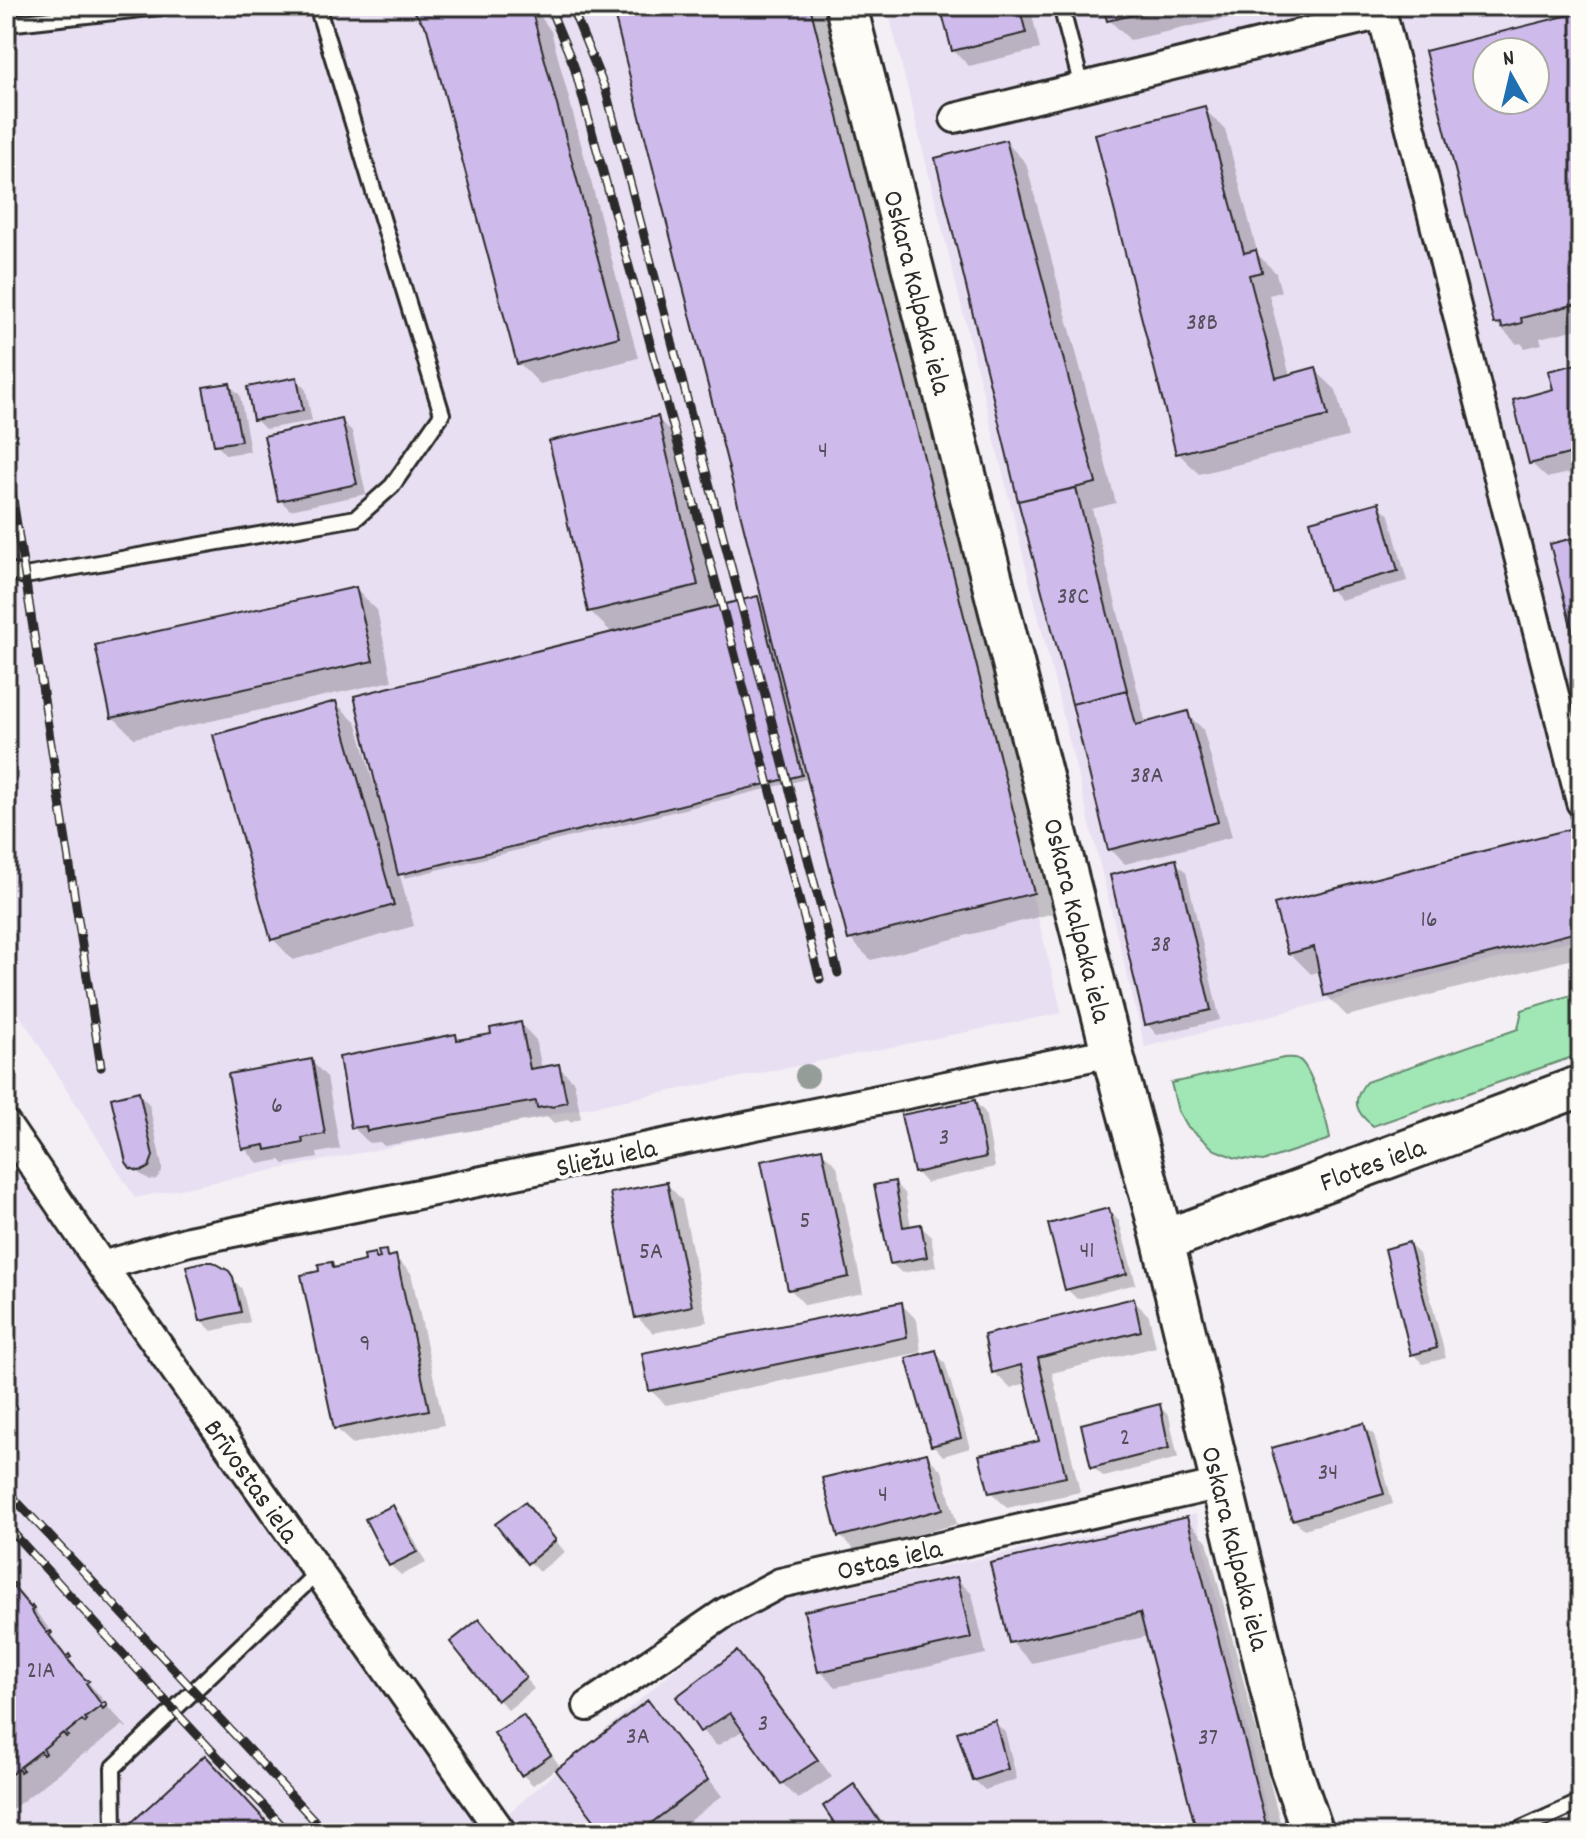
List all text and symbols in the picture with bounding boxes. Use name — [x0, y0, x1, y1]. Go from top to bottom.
north arrow — [1471, 36, 1551, 116]
text: N — [1501, 44, 1516, 76]
street label: Oskara Kalpaka iela — [869, 187, 959, 400]
house number: 38B — [1186, 307, 1218, 341]
house number: 4 — [818, 435, 828, 469]
house number: 38C — [1057, 581, 1089, 615]
house number: 38A — [1130, 760, 1164, 794]
street label: Oskara Kalpaka iela — [1029, 815, 1119, 1028]
house number: 16 — [1420, 904, 1438, 938]
house number: 38 — [1151, 929, 1171, 963]
house number: 6 — [271, 1090, 283, 1124]
house number: 3 — [939, 1122, 949, 1156]
street label: Flotes iela — [1315, 1130, 1433, 1205]
street label: Sliežu iela — [553, 1131, 662, 1191]
house number: 5 — [799, 1205, 811, 1239]
house number: 41 — [1079, 1235, 1095, 1269]
house number: 5A — [639, 1236, 663, 1270]
house number: 9 — [360, 1328, 371, 1362]
street label: Brīvostas iela — [191, 1413, 307, 1554]
house number: 2 — [1120, 1422, 1130, 1456]
street label: Oskara Kalpaka iela — [1187, 1443, 1277, 1656]
house number: 34 — [1318, 1457, 1338, 1491]
house number: 4 — [878, 1479, 888, 1513]
street label: Ostas iela — [834, 1531, 947, 1594]
house number: 21A — [27, 1655, 55, 1689]
house number: 3 — [758, 1708, 768, 1742]
house number: 3A — [626, 1721, 650, 1755]
house number: 37 — [1198, 1722, 1218, 1756]

